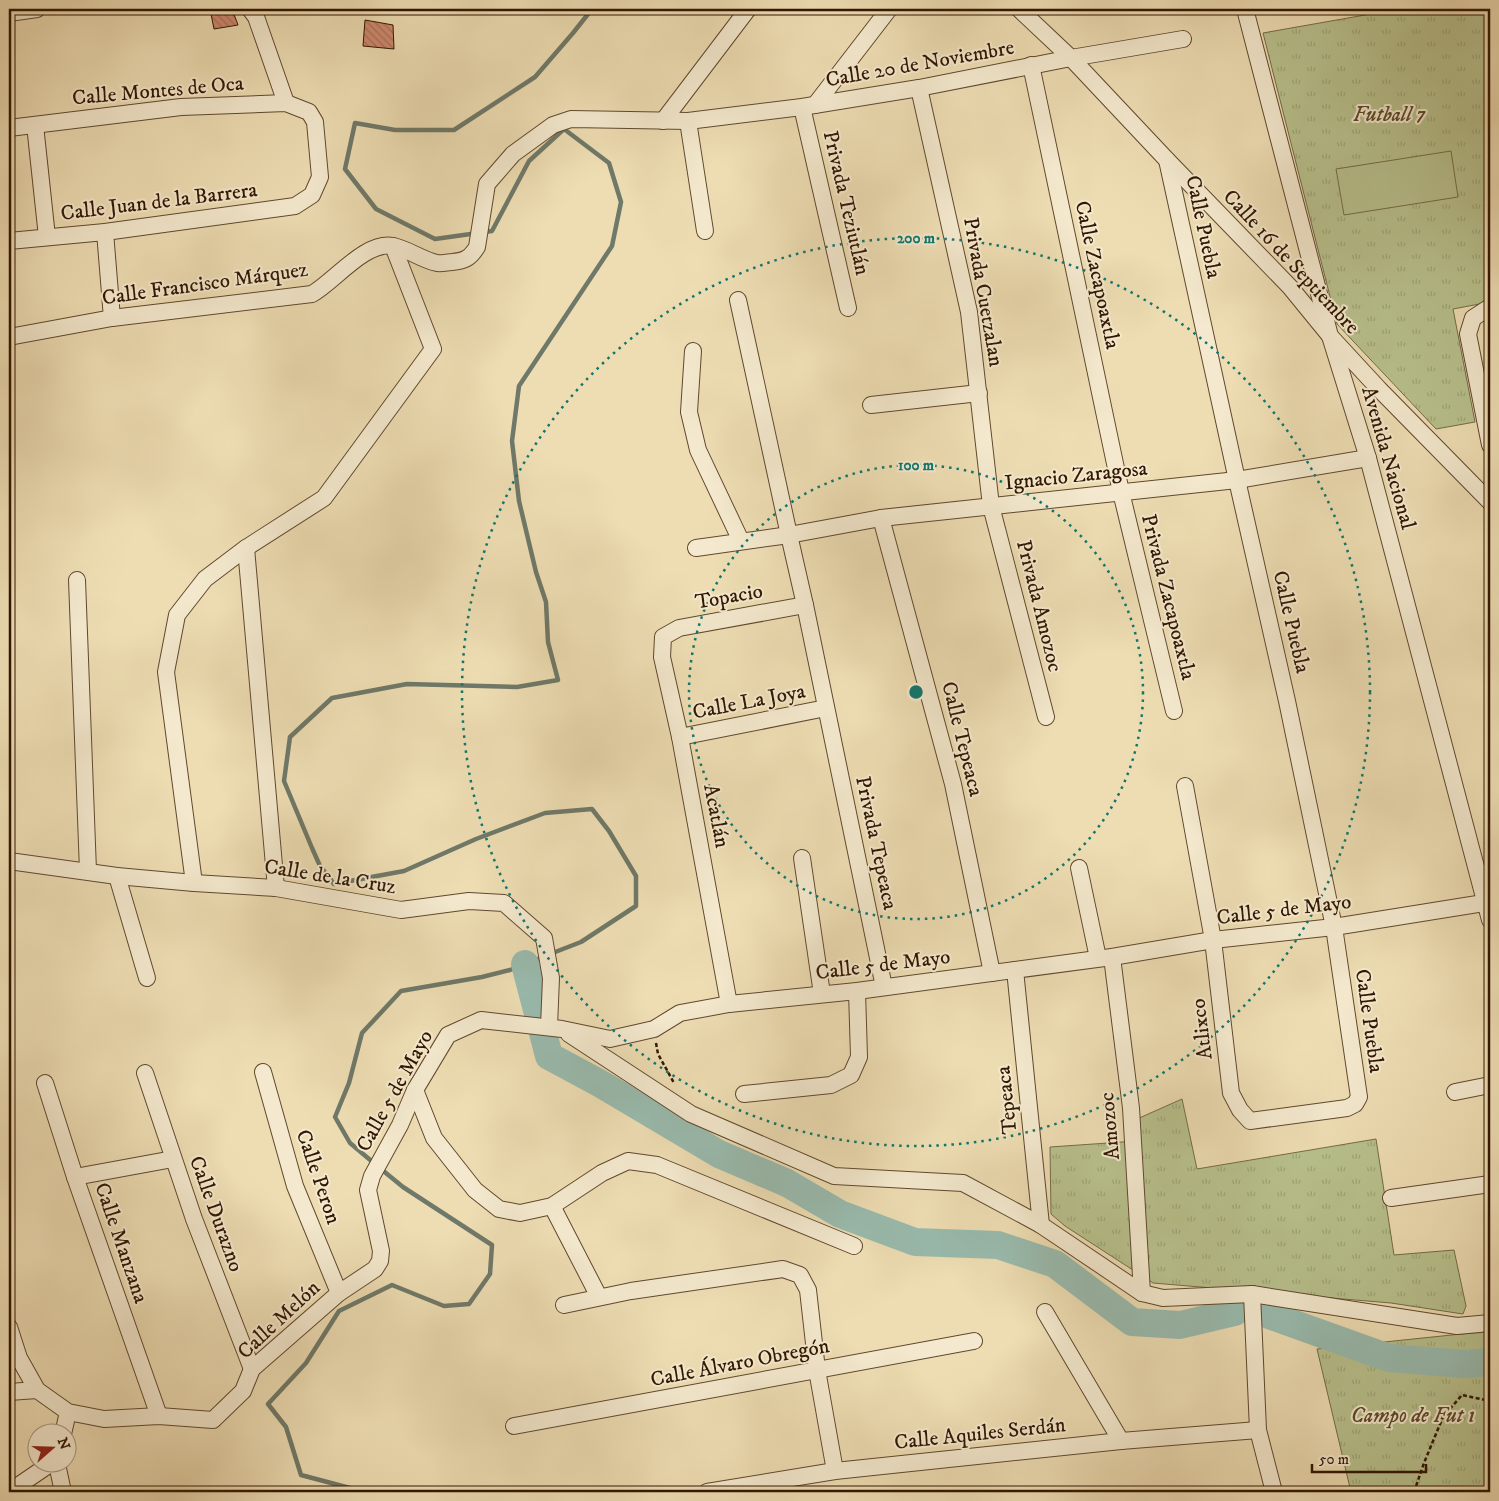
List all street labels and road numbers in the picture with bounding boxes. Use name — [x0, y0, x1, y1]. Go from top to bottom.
street label: Calle 20 de Noviembre — [824, 35, 1016, 93]
street label: Calle Montes de Oca — [71, 71, 245, 111]
street label: Privada Teziutlán — [817, 128, 875, 278]
street label: Calle Puebla — [1179, 173, 1227, 281]
street label: Calle Juan de la Barrera — [59, 177, 259, 227]
street label: Calle 16 de Septiembre — [1217, 184, 1365, 340]
street label: Calle Zacapoaxtla — [1069, 198, 1125, 352]
street label: Privada Cuetzalan — [957, 215, 1009, 369]
street label: Calle Francisco Márquez — [100, 257, 310, 311]
street label: Avenida Nacional — [1355, 383, 1421, 533]
street label: Ignacio Zaragosa — [1003, 456, 1149, 496]
street label: Privada Zacapoaxtla — [1135, 511, 1201, 683]
street label: Privada Amozoc — [1010, 537, 1068, 675]
street label: Calle Puebla — [1267, 568, 1315, 676]
street label: Topacio — [693, 578, 765, 616]
street label: Calle La Joya — [690, 678, 808, 726]
street label: Calle Tepeaca — [935, 679, 989, 799]
street label: Privada Tepeaca — [849, 774, 903, 912]
street label: Acatlán — [697, 782, 735, 850]
street label: Calle de la Cruz — [262, 854, 398, 900]
street label: Calle 5 de Mayo — [1215, 889, 1353, 931]
street label: Calle 5 de Mayo — [814, 944, 952, 986]
street label: Calle Puebla — [1349, 967, 1389, 1075]
street label: Atlixco — [1185, 997, 1219, 1061]
street label: Calle 5 de Mayo — [351, 1026, 439, 1156]
street label: Tepeaca — [990, 1064, 1024, 1135]
street label: Amozoc — [1094, 1091, 1126, 1161]
street label: Calle Peron — [290, 1126, 346, 1228]
street label: Calle Durazno — [183, 1153, 249, 1275]
street label: Calle Manzana — [88, 1179, 154, 1307]
street label: Calle Melón — [232, 1275, 326, 1365]
street label: Calle Álvaro Obregón — [648, 1331, 832, 1393]
street label: Calle Aquiles Serdán — [893, 1412, 1067, 1456]

